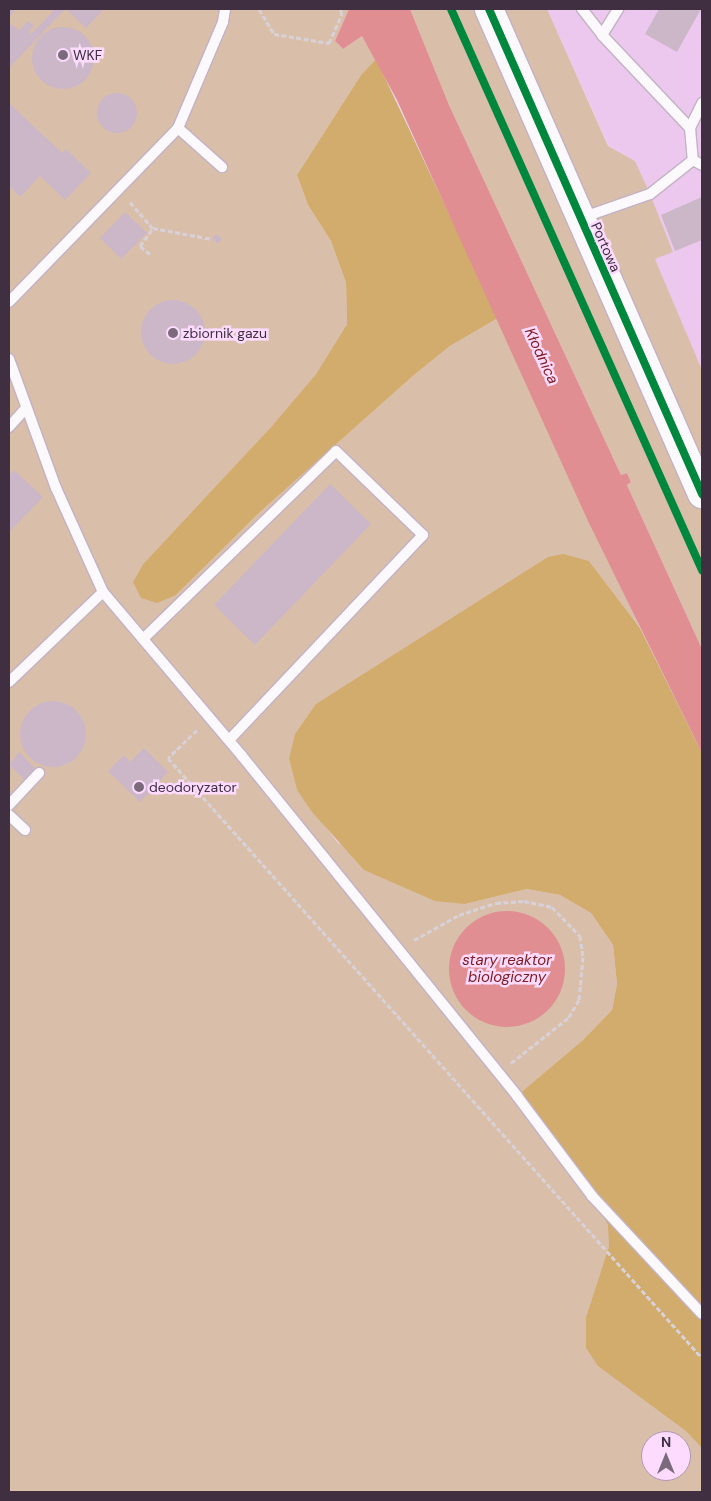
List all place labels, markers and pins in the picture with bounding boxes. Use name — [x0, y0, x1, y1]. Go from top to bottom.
place label: WKF — [73, 47, 102, 63]
marker: WKF — [57, 49, 69, 61]
place label: zbiornik gazu — [183, 325, 267, 341]
marker: zbiornik gazu — [167, 327, 179, 339]
place label: deodoryzator — [149, 779, 237, 795]
marker: deodoryzator — [133, 781, 145, 793]

